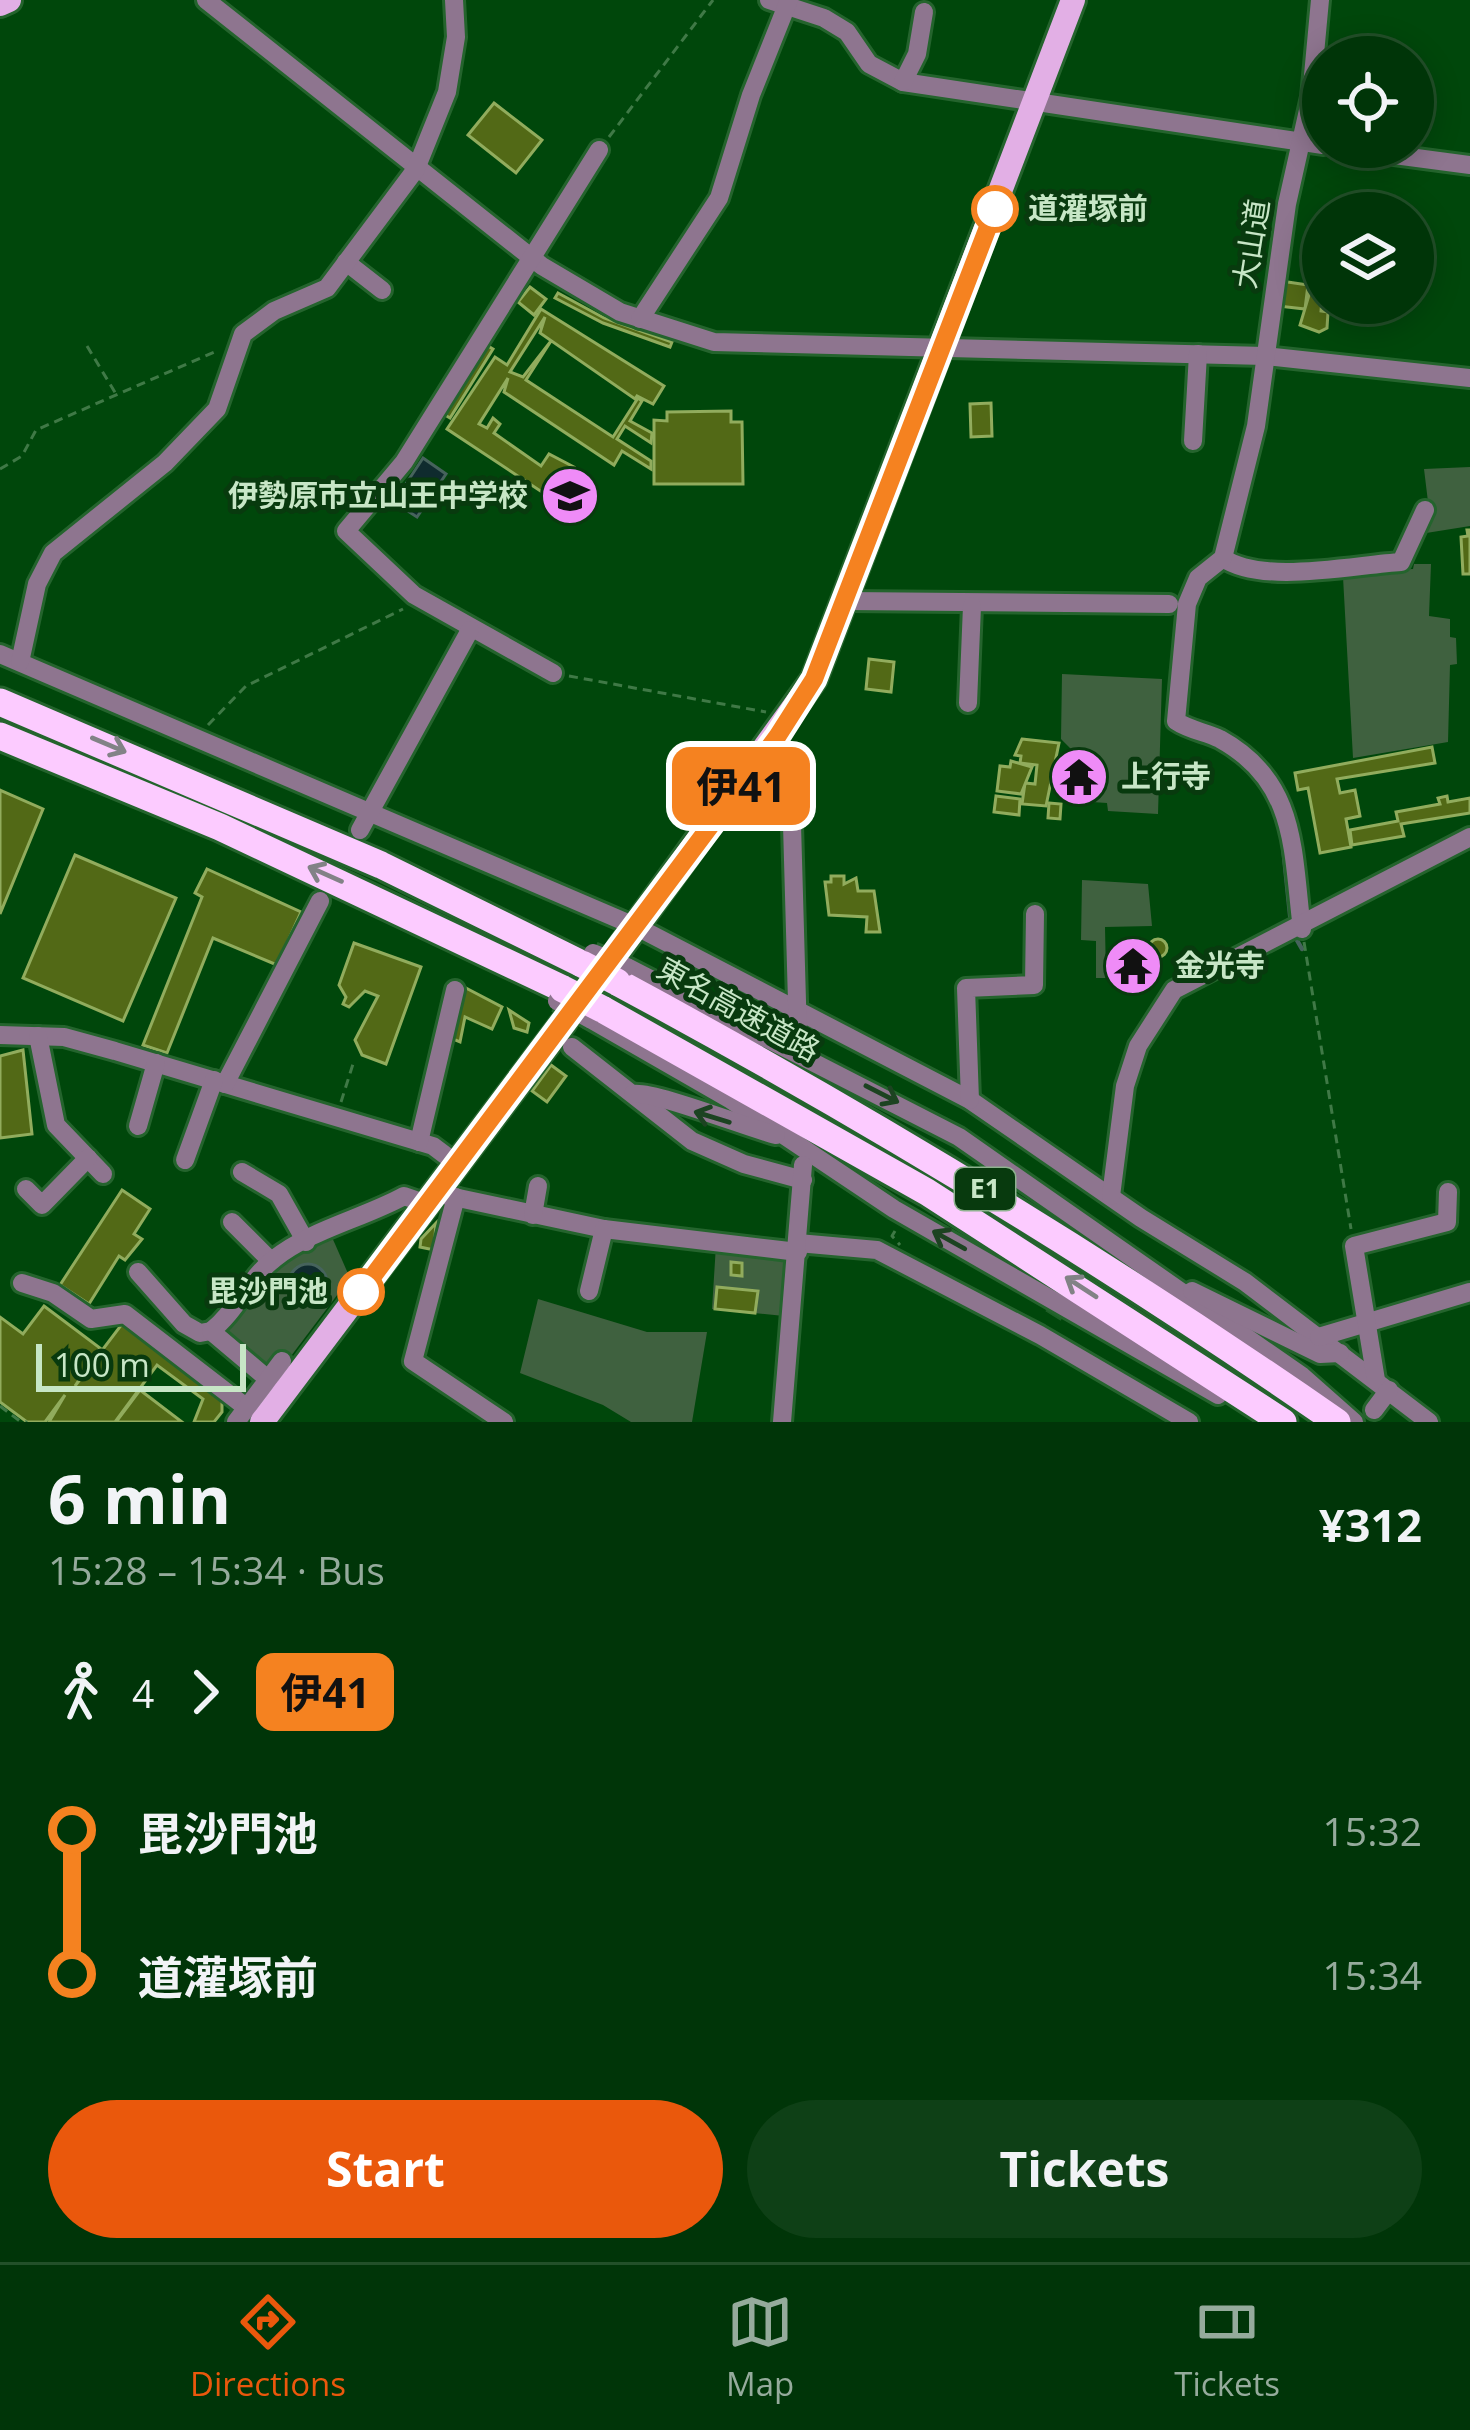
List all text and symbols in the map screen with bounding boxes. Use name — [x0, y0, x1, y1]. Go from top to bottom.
map controls — [1302, 36, 1434, 324]
button: locate — [1302, 36, 1434, 168]
marker: 道灌塚前 — [973, 187, 1017, 231]
place label: 道灌塚前 — [1028, 187, 1148, 228]
button: layers — [1302, 192, 1434, 324]
street label: 大山道 — [1223, 196, 1278, 291]
school or university icon: 伊勢原市立山王中学校 — [539, 465, 601, 527]
place label: 伊勢原市立山王中学校 — [228, 474, 528, 515]
one-way arrow — [89, 736, 126, 757]
temple icon: 上行寺 — [1048, 746, 1110, 808]
line badge: 伊41 — [672, 747, 810, 825]
place label: 上行寺 — [1121, 755, 1211, 796]
text: 伊41 — [696, 757, 786, 814]
one-way arrow — [307, 862, 343, 884]
temple icon: 金光寺 — [1102, 935, 1164, 997]
place label: 金光寺 — [1175, 944, 1265, 985]
street label: 東名高速道路 — [650, 947, 827, 1070]
one-way arrow — [864, 1084, 899, 1107]
one-way arrow — [694, 1105, 732, 1127]
road number: E1 — [955, 1168, 1015, 1210]
one-way arrow — [932, 1228, 967, 1251]
place label: 毘沙門池 — [208, 1270, 328, 1311]
marker: 毘沙門池 — [339, 1270, 383, 1314]
one-way arrow — [1064, 1274, 1098, 1299]
scale bar — [36, 1338, 246, 1391]
text: 100 m — [54, 1342, 150, 1387]
text: 6 min — [48, 1453, 231, 1543]
text: ¥312 — [1319, 1494, 1422, 1555]
text: 15:28 – 15:34 · Bus — [48, 1543, 385, 1596]
icon: walk — [48, 1659, 114, 1725]
icon: forward — [172, 1659, 238, 1725]
text: 伊41 — [280, 1663, 370, 1720]
text: 4 — [132, 1666, 154, 1719]
text: 毘沙門池 — [138, 1802, 318, 1863]
text: 15:32 — [1323, 1804, 1422, 1857]
text: 道灌塚前 — [138, 1946, 318, 2007]
text: 15:34 — [1323, 1948, 1422, 2001]
button: Start — [48, 2100, 723, 2238]
button: Tickets — [747, 2100, 1422, 2238]
tab: Directions — [190, 2289, 346, 2406]
tab: Map — [726, 2289, 794, 2406]
tab: Tickets — [1174, 2289, 1280, 2406]

